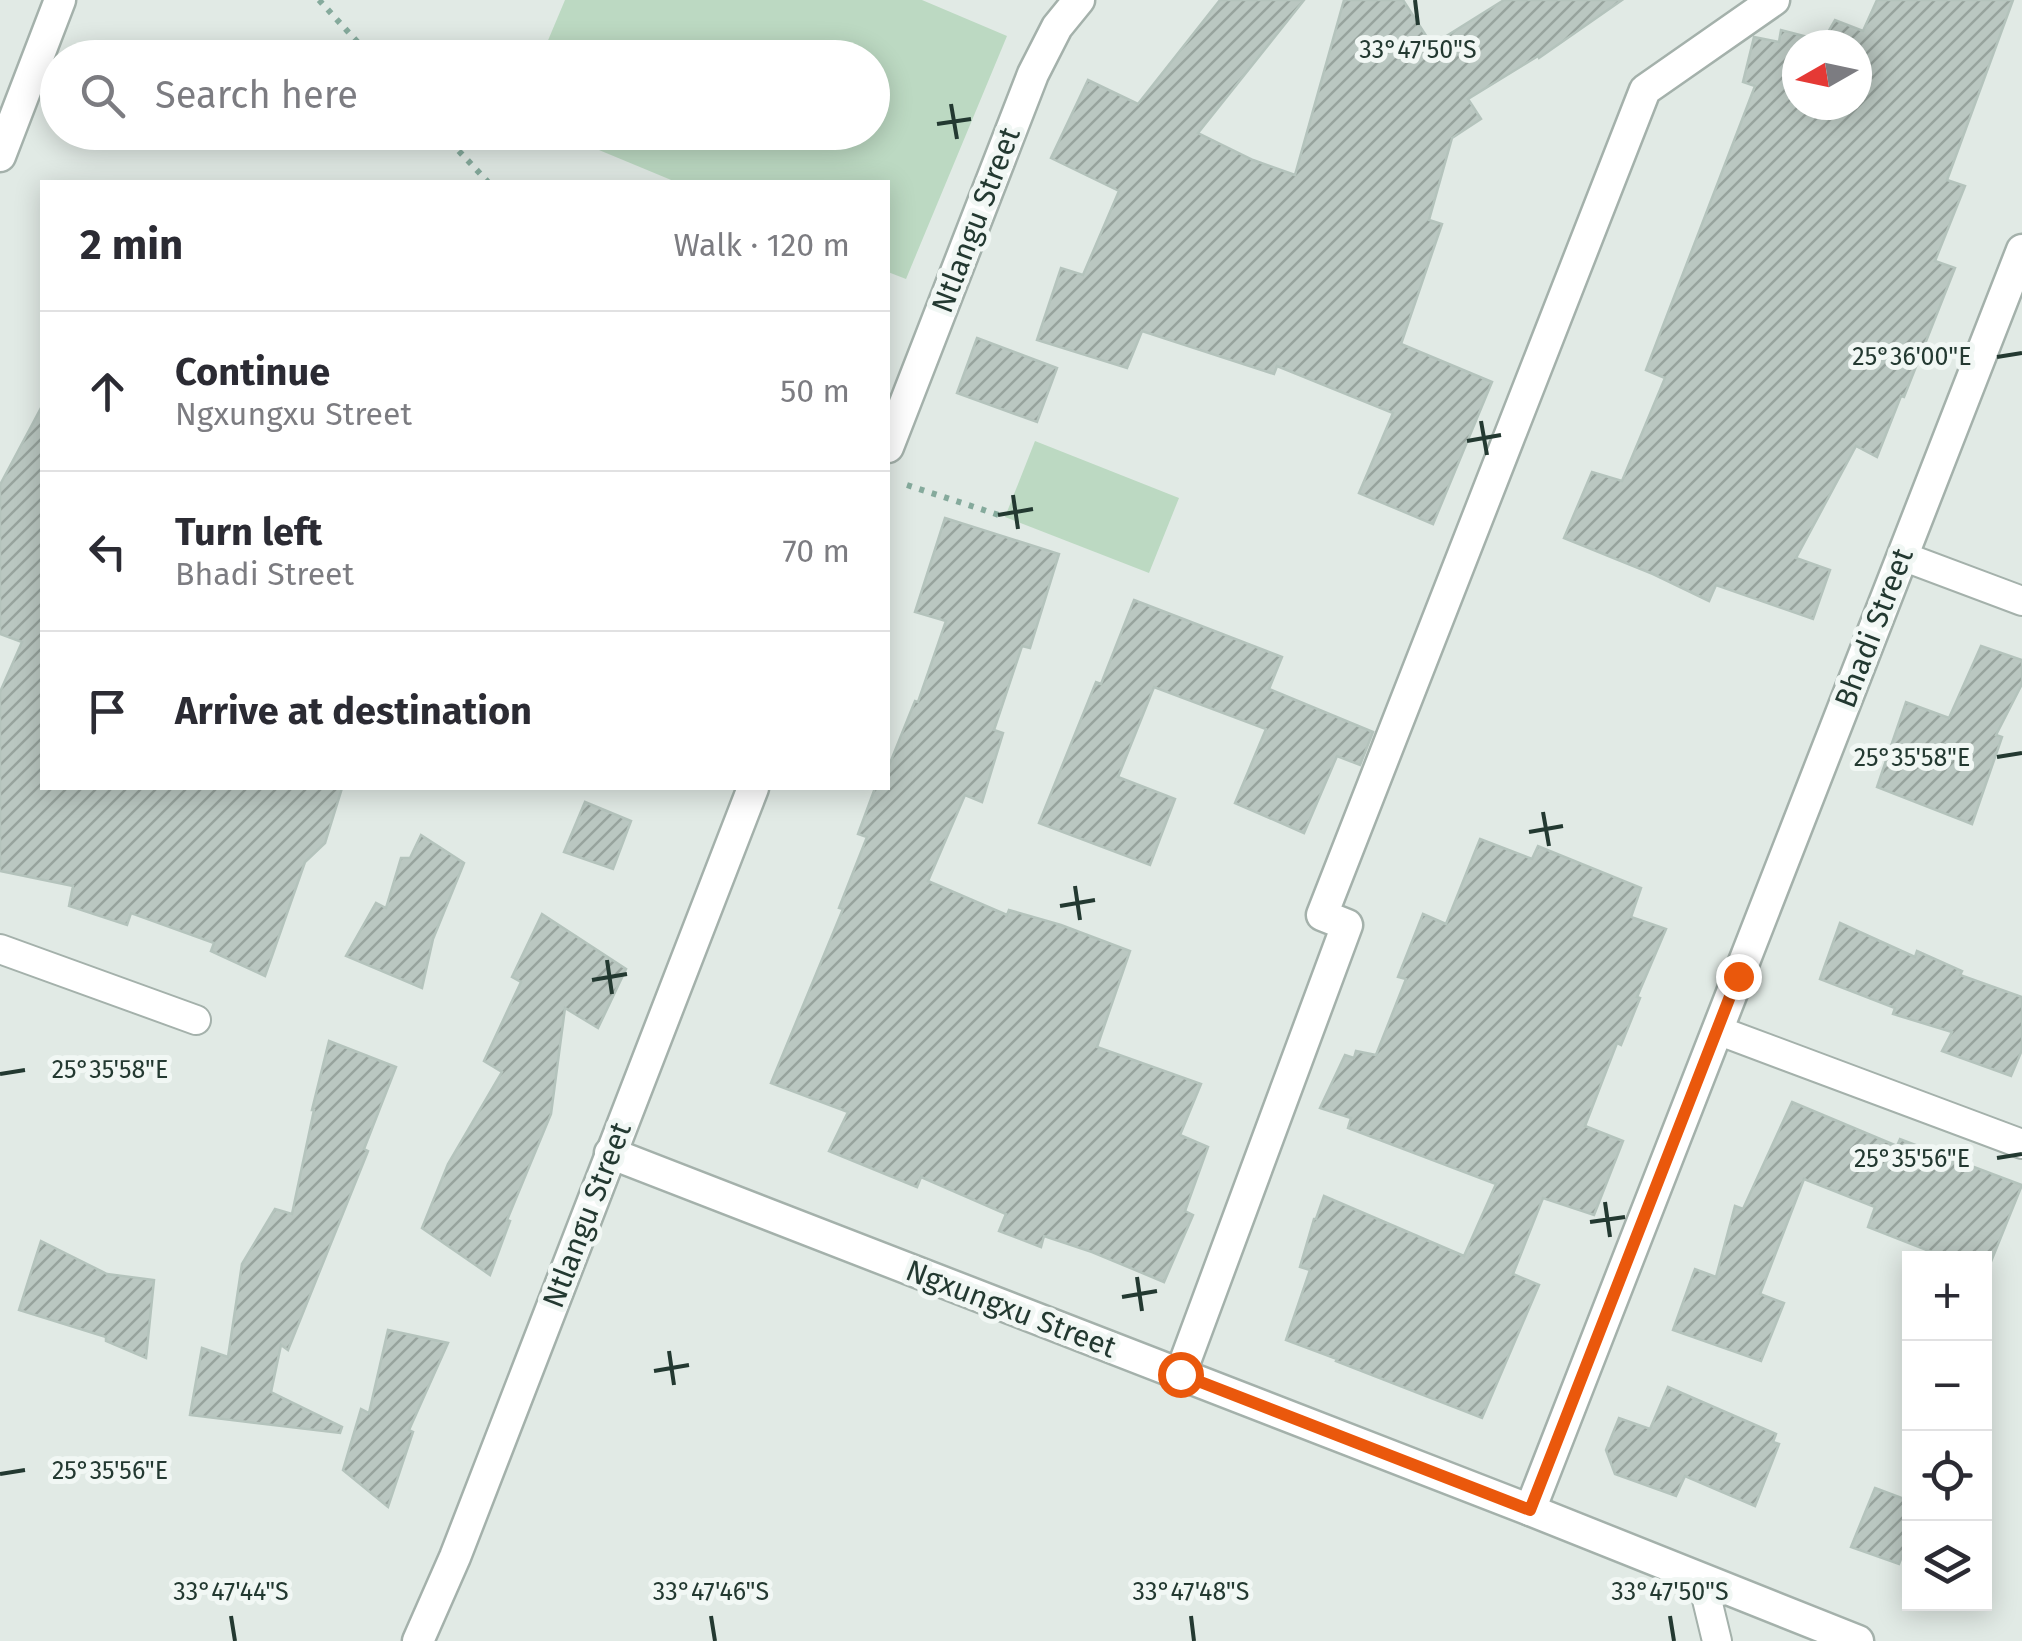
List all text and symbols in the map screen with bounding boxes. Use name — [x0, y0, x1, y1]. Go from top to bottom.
north arrow — [1782, 30, 1872, 120]
text: 33°47'50"S — [1359, 35, 1477, 65]
search box — [40, 40, 890, 150]
icon: search — [75, 68, 130, 123]
text: Search here — [155, 72, 358, 118]
street label: Ntlangu Street — [924, 122, 1028, 318]
text: 2 min — [80, 220, 183, 270]
text: Walk · 120 m — [674, 226, 850, 264]
text: 25°36'00"E — [1852, 342, 1972, 372]
text: Continue — [175, 349, 330, 395]
icon: ahead — [80, 364, 135, 419]
text: 50 m — [780, 372, 850, 410]
text: Ngxungxu Street — [175, 395, 412, 433]
text: Turn left — [175, 509, 322, 555]
icon: left — [80, 524, 135, 579]
text: 70 m — [782, 532, 850, 570]
street label: Bhadi Street — [1827, 543, 1921, 713]
text: Bhadi Street — [175, 555, 354, 593]
icon: arrive — [80, 684, 135, 739]
text: Arrive at destination — [175, 688, 532, 734]
text: 25°35'58"E — [1854, 743, 1970, 773]
route end — [1716, 954, 1762, 1000]
text: 25°35'58"E — [52, 1055, 168, 1085]
street label: Ntlangu Street — [535, 1117, 639, 1313]
text: 25°35'56"E — [1854, 1144, 1970, 1174]
map controls — [1902, 1251, 1992, 1611]
button: + — [1902, 1251, 1992, 1341]
street label: Ngxungxu Street — [901, 1252, 1121, 1366]
button: − — [1902, 1341, 1992, 1431]
route start — [1158, 1352, 1204, 1398]
button: locate — [1902, 1431, 1992, 1521]
text: 25°35'56"E — [52, 1456, 168, 1486]
button: layers — [1902, 1521, 1992, 1611]
text: 33°47'44"S — [173, 1577, 289, 1607]
text: 33°47'46"S — [653, 1577, 769, 1607]
text: 33°47'48"S — [1133, 1577, 1249, 1607]
text: 33°47'50"S — [1611, 1577, 1729, 1607]

